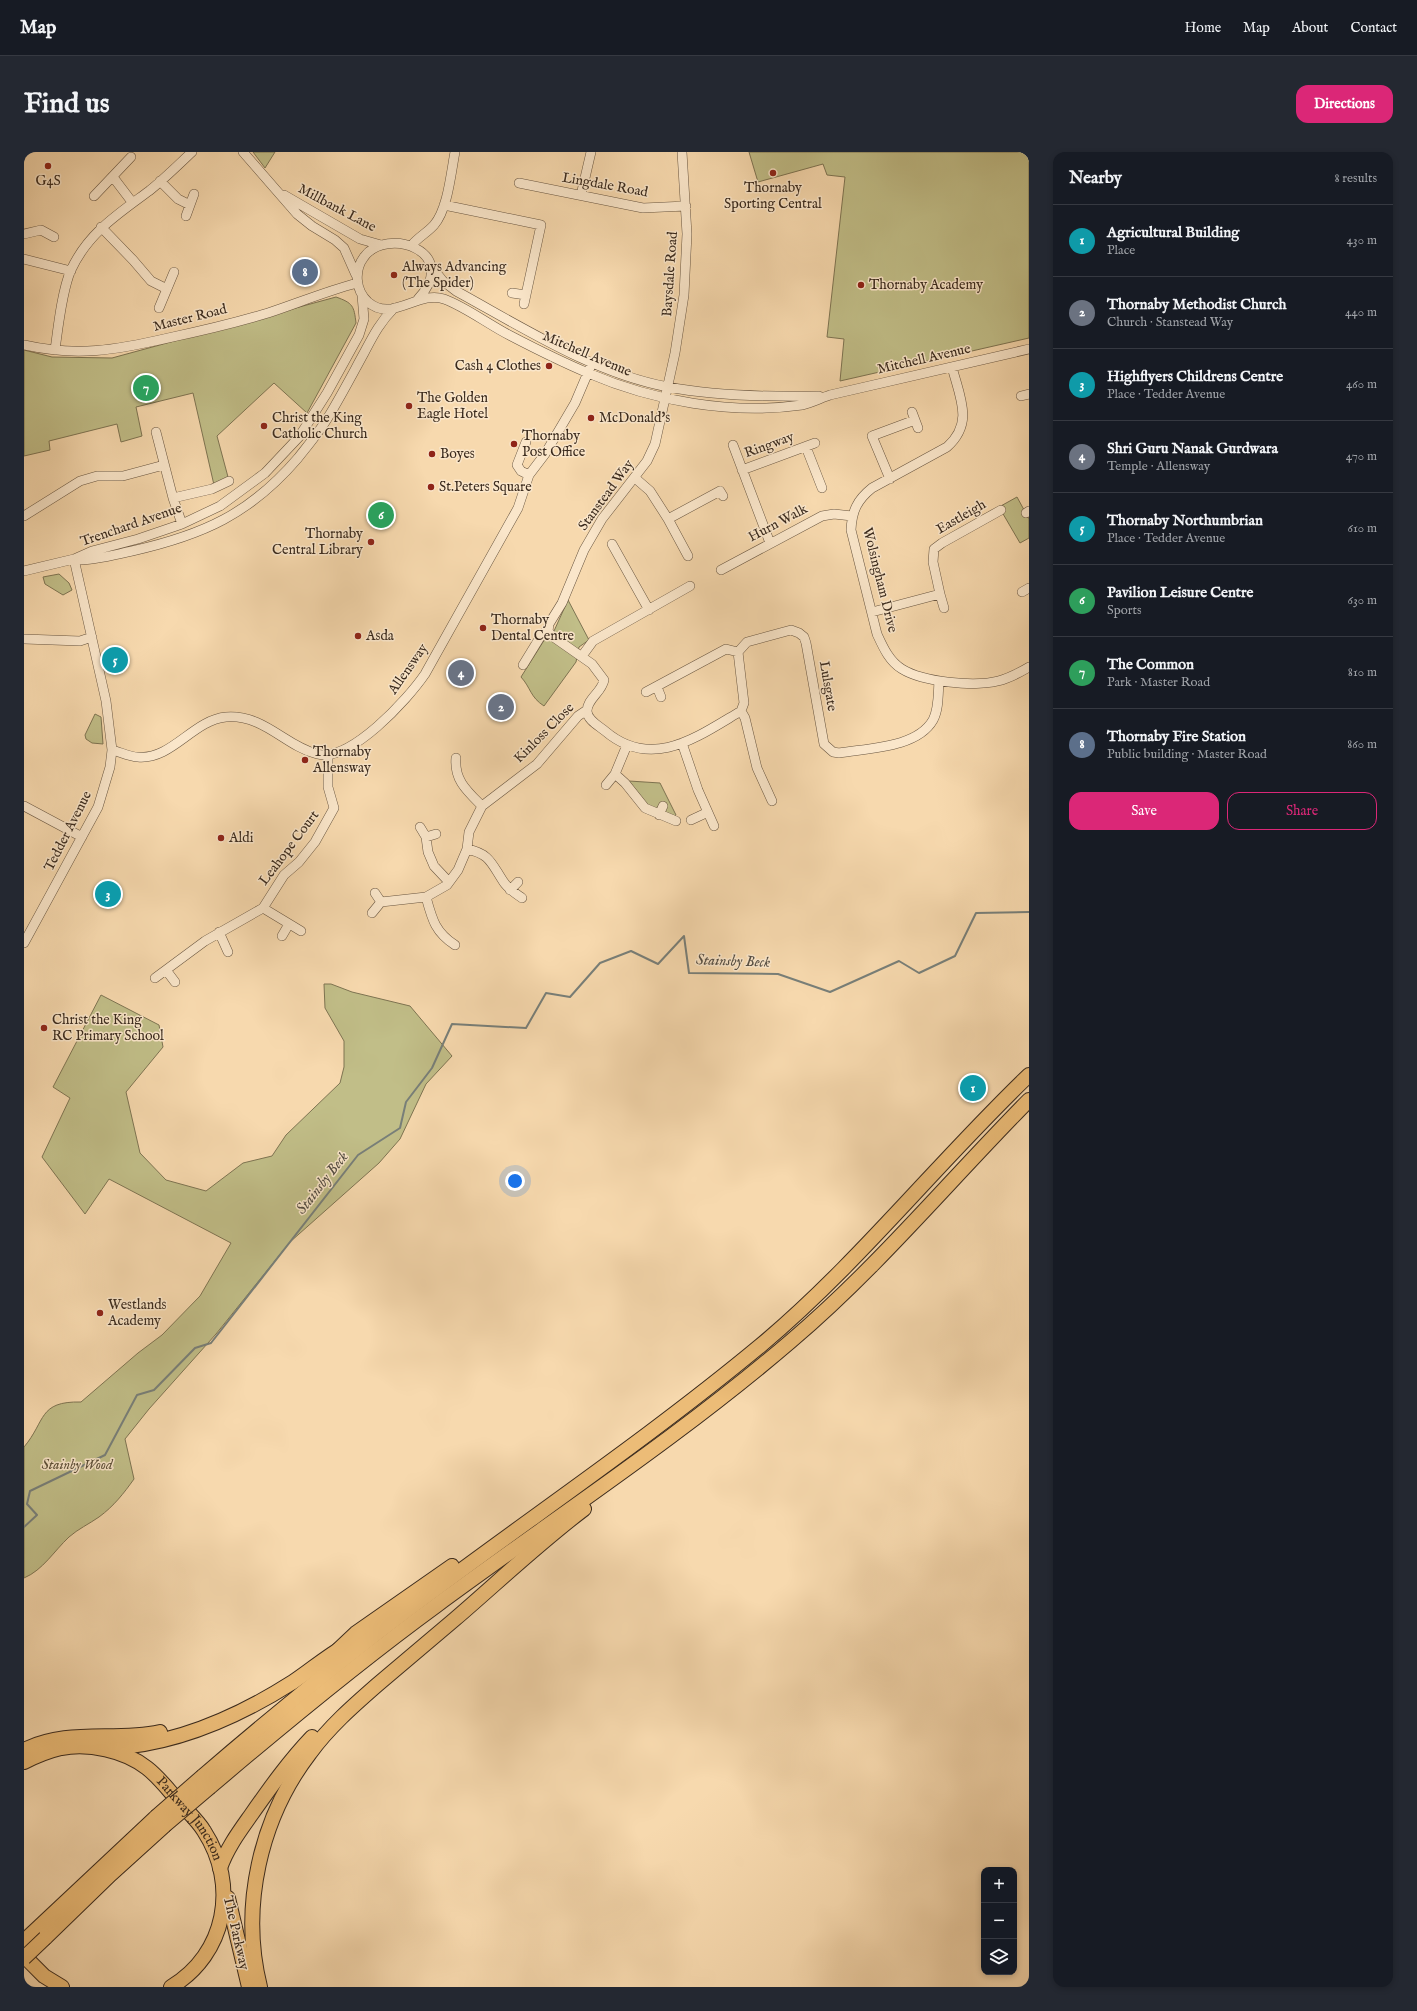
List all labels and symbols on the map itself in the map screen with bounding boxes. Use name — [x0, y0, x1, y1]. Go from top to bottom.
marker: G4S — [43, 161, 53, 171]
marker: Thornaby Sporting Central — [768, 168, 778, 178]
street label: Lingdale Road — [561, 169, 650, 202]
place label: G4S — [35, 172, 61, 190]
place label: Thornaby Sporting Central — [724, 179, 822, 213]
street label: Millbank Lane — [295, 180, 380, 236]
street label: Baysdale Road — [658, 230, 682, 317]
pin: 8 — [292, 257, 318, 287]
place label: Always Advancing (The Spider) — [401, 258, 507, 292]
marker: Always Advancing (The Spider) — [389, 270, 399, 280]
place label: Thornaby Academy — [869, 276, 983, 294]
marker: Thornaby Academy — [856, 280, 866, 290]
street label: Master Road — [151, 300, 229, 336]
street label: Mitchell Avenue — [540, 327, 635, 381]
street label: Mitchell Avenue — [876, 339, 973, 378]
place label: Cash 4 Clothes — [455, 357, 541, 375]
marker: Cash 4 Clothes — [544, 361, 554, 371]
pin: 7 — [133, 373, 159, 403]
place label: The Golden Eagle Hotel — [417, 389, 488, 423]
marker: The Golden Eagle Hotel — [404, 401, 414, 411]
place label: Christ the King Catholic Church — [272, 409, 368, 443]
place label: McDonald's — [599, 409, 670, 427]
marker: McDonald's — [586, 413, 596, 423]
marker: Christ the King Catholic Church — [259, 421, 269, 431]
place label: Thornaby Post Office — [522, 427, 586, 461]
street label: Ringway — [742, 428, 796, 462]
marker: Thornaby Post Office — [509, 439, 519, 449]
place label: Boyes — [440, 445, 475, 463]
marker: Boyes — [427, 449, 437, 459]
street label: Stanstead Way — [574, 456, 638, 534]
place label: St.Peters Square — [439, 478, 532, 496]
marker: St.Peters Square — [426, 482, 436, 492]
street label: Eastleigh — [933, 495, 990, 538]
street label: Trenchard Avenue — [78, 499, 185, 551]
pin: 6 — [368, 500, 394, 530]
street label: Hurn Walk — [745, 500, 811, 546]
place label: Thornaby Central Library — [272, 525, 363, 559]
street label: Wolsingham Drive — [858, 526, 902, 635]
marker: Thornaby Central Library — [366, 537, 376, 547]
place label: Thornaby Dental Centre — [491, 611, 575, 645]
marker: Thornaby Dental Centre — [478, 623, 488, 633]
place label: Asda — [365, 627, 395, 645]
marker: Asda — [353, 631, 363, 641]
street label: Allensway — [383, 640, 432, 699]
pin: 5 — [102, 645, 128, 675]
pin: 4 — [448, 658, 474, 688]
street label: Lulsgate — [815, 659, 841, 713]
pin: 2 — [488, 692, 514, 722]
street label: Kinloss Close — [510, 699, 578, 767]
place label: Thornaby Allensway — [312, 743, 371, 777]
marker: Thornaby Allensway — [300, 755, 310, 765]
street label: Tedder Avenue — [40, 787, 96, 874]
street label: Leahope Court — [255, 807, 323, 889]
place label: Aldi — [228, 829, 254, 847]
marker: Aldi — [216, 833, 226, 843]
pin: 3 — [95, 879, 121, 909]
water label: Stainsby Beck — [695, 950, 771, 972]
place label: Christ the King RC Primary School — [52, 1011, 164, 1045]
marker: Christ the King RC Primary School — [39, 1023, 49, 1033]
pin: 1 — [960, 1073, 986, 1103]
water label: Stainsby Beck — [292, 1148, 352, 1218]
your location — [505, 1171, 525, 1191]
place label: Westlands Academy — [107, 1296, 167, 1330]
marker: Westlands Academy — [95, 1308, 105, 1318]
park label: Stainby Wood — [41, 1456, 114, 1474]
street label: Parkway Junction — [152, 1773, 227, 1864]
street label: The Parkway — [219, 1894, 253, 1972]

